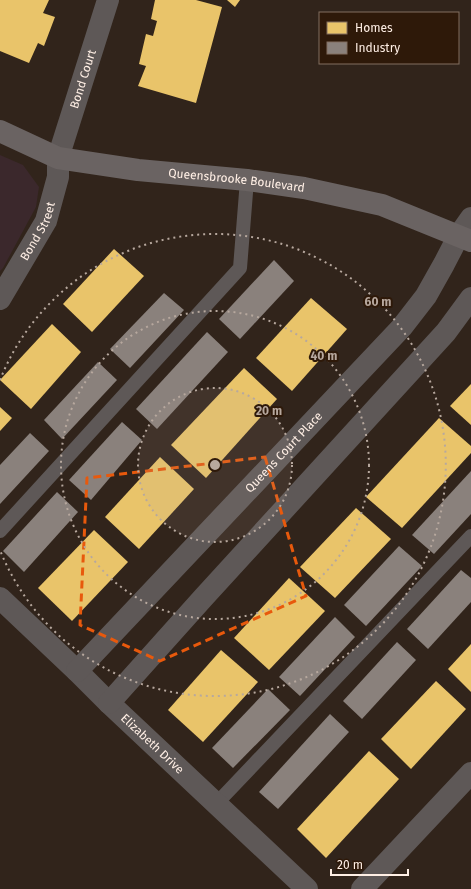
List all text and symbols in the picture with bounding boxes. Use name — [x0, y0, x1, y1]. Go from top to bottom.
legend — [319, 12, 459, 64]
text: Homes — [355, 21, 393, 35]
text: Industry — [355, 41, 400, 55]
street label: Bond Court — [67, 47, 99, 110]
street label: Queensbrooke Boulevard — [168, 166, 306, 195]
street label: Bond Street — [17, 200, 58, 263]
text: 60 m — [365, 295, 391, 309]
text: 40 m — [311, 349, 337, 363]
text: 20 m — [256, 404, 282, 418]
street label: Queens Court Place — [242, 409, 325, 495]
centre of rings — [208, 458, 222, 472]
street label: Elizabeth Drive — [118, 711, 187, 777]
scale bar — [331, 851, 408, 877]
text: 20 m — [337, 858, 363, 872]

